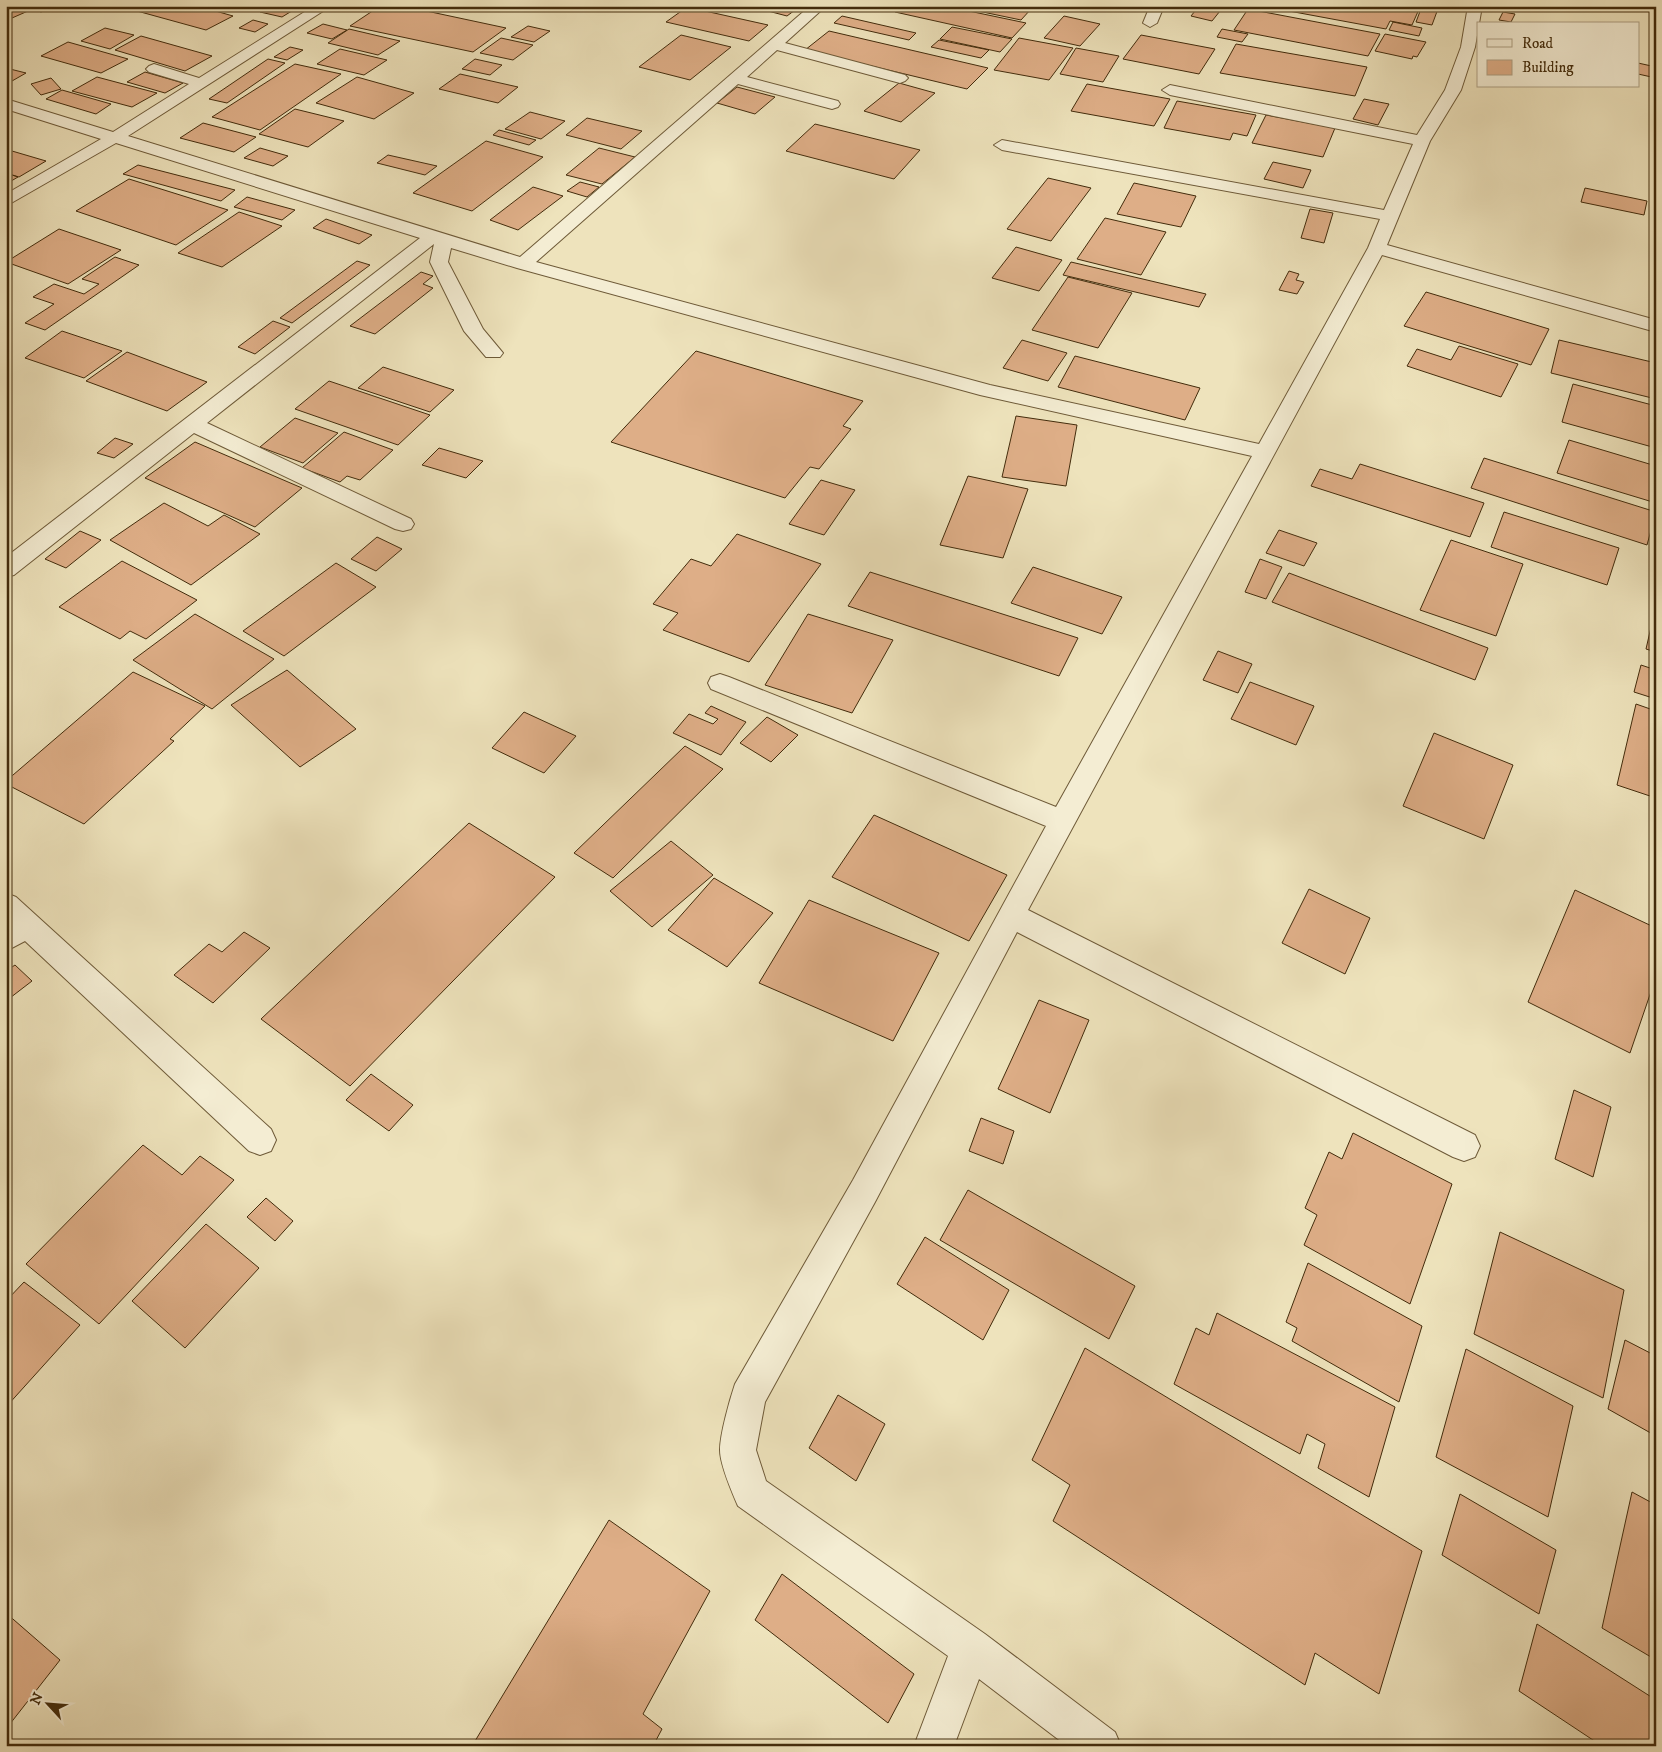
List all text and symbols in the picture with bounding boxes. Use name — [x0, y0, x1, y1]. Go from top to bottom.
legend — [1477, 22, 1640, 88]
text: Road — [1522, 34, 1554, 53]
text: Building — [1522, 58, 1574, 77]
north arrow — [22, 1680, 72, 1730]
text: N — [27, 1689, 48, 1708]

